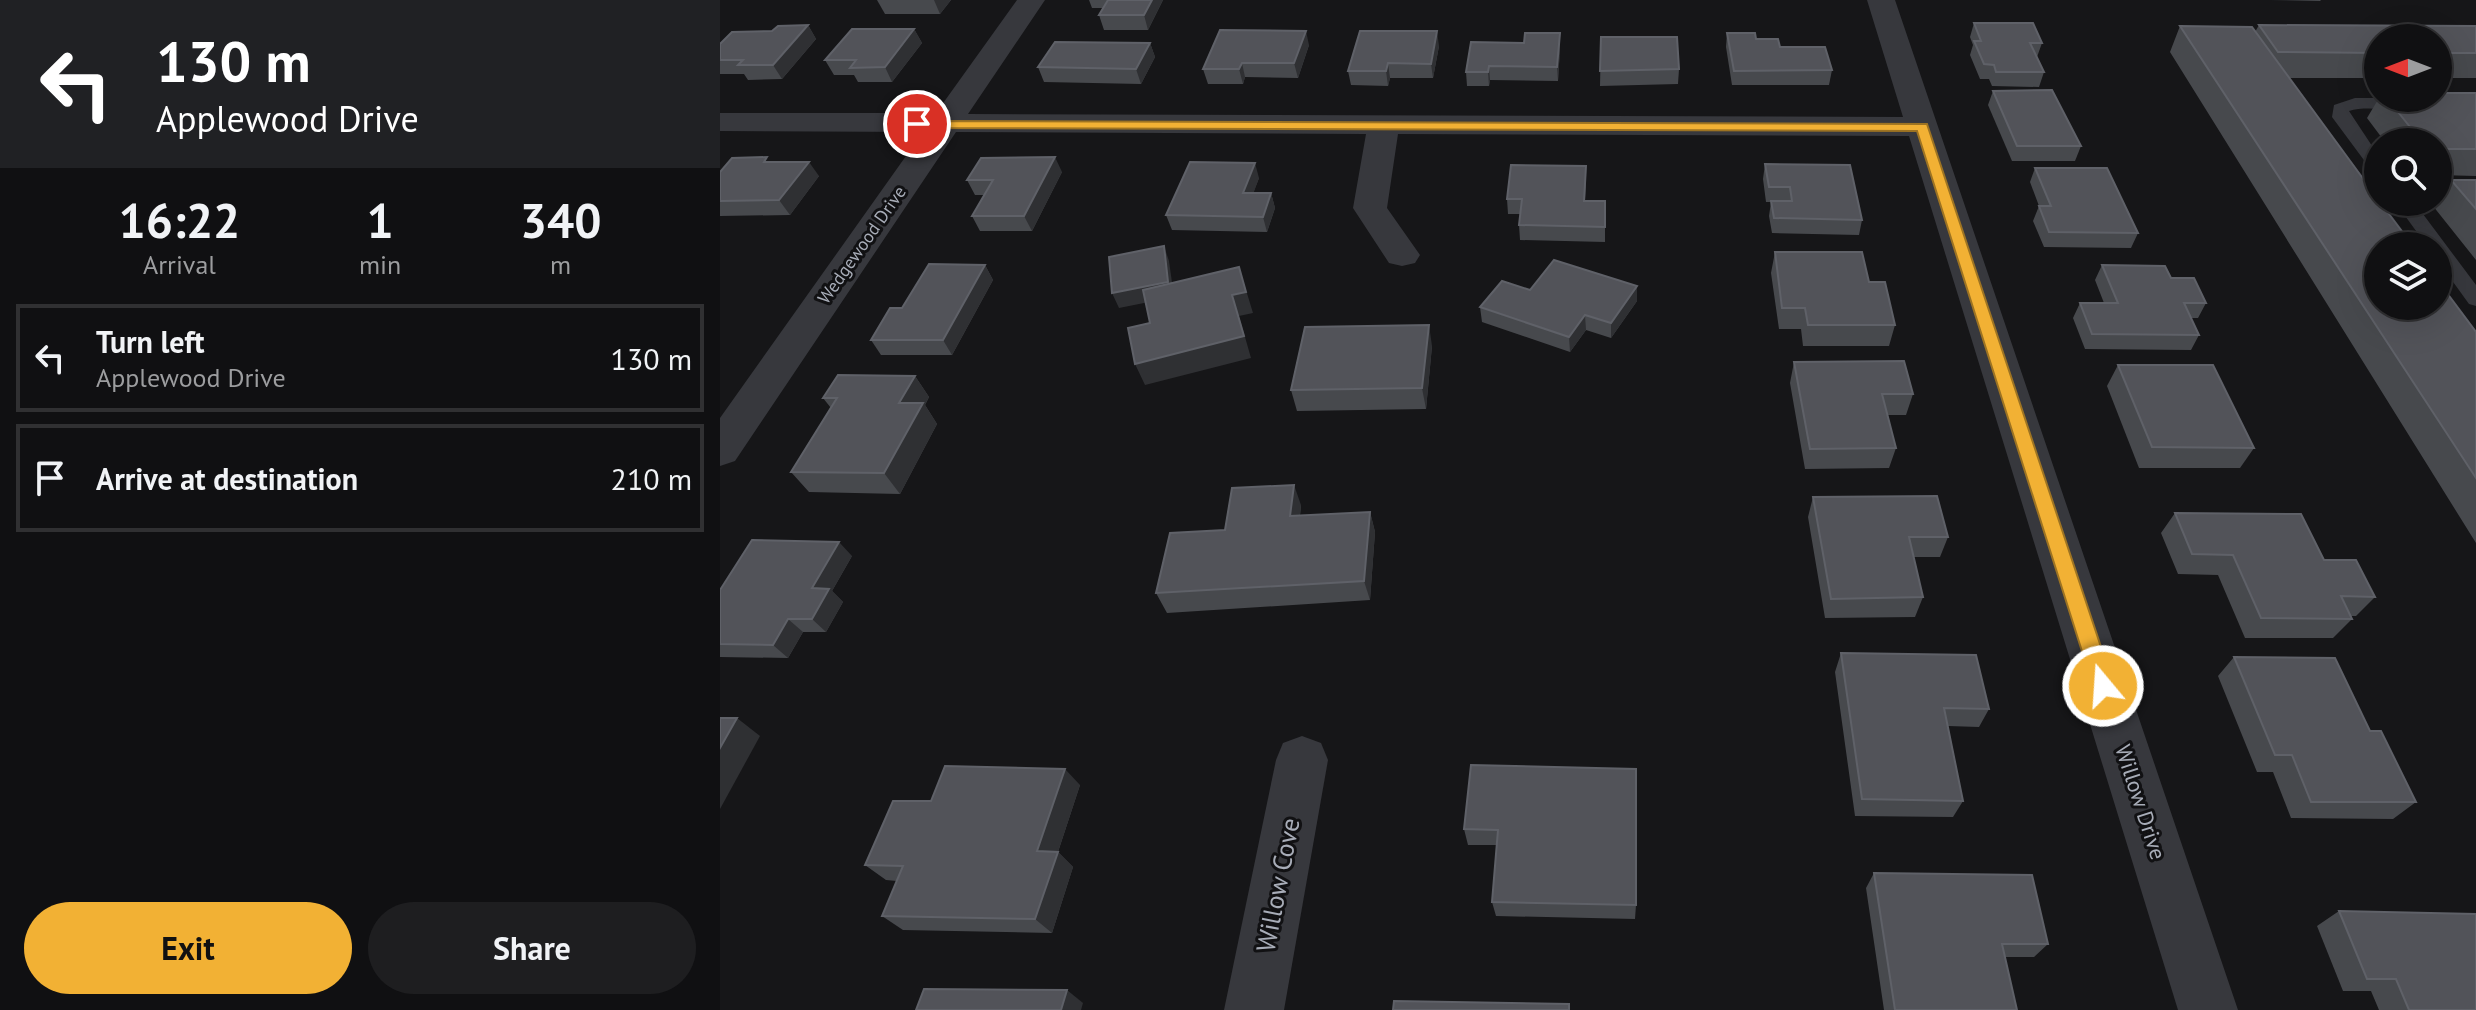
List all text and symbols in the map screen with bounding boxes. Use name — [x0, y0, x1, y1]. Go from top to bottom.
north arrow — [2364, 24, 2452, 112]
map controls — [2364, 24, 2452, 320]
text: 130 m — [156, 25, 311, 97]
icon: left — [24, 32, 128, 136]
pin — [883, 90, 951, 158]
text: Applewood Drive — [156, 95, 419, 142]
icon: arrive — [895, 102, 939, 146]
button: search — [2364, 128, 2452, 216]
street label: Wedgewood Drive — [812, 181, 911, 308]
text: 16:22 — [119, 189, 240, 251]
text: 1 — [366, 189, 394, 251]
text: 340 — [520, 189, 601, 251]
button: layers — [2364, 232, 2452, 320]
text: Arrival — [143, 248, 216, 281]
text: min — [359, 248, 401, 281]
text: m — [550, 248, 571, 281]
text: Turn left — [96, 322, 204, 361]
icon: left — [28, 336, 72, 380]
text: 130 m — [611, 339, 692, 378]
text: Applewood Drive — [96, 361, 286, 394]
icon: arrive — [28, 456, 72, 500]
text: Arrive at destination — [96, 459, 358, 498]
text: 210 m — [611, 459, 692, 498]
position arrow — [2061, 644, 2145, 728]
street label: Willow Drive — [2109, 741, 2173, 863]
street label: Willow Cove — [1248, 815, 1307, 955]
button: Exit — [24, 902, 352, 994]
button: Share — [368, 902, 696, 994]

